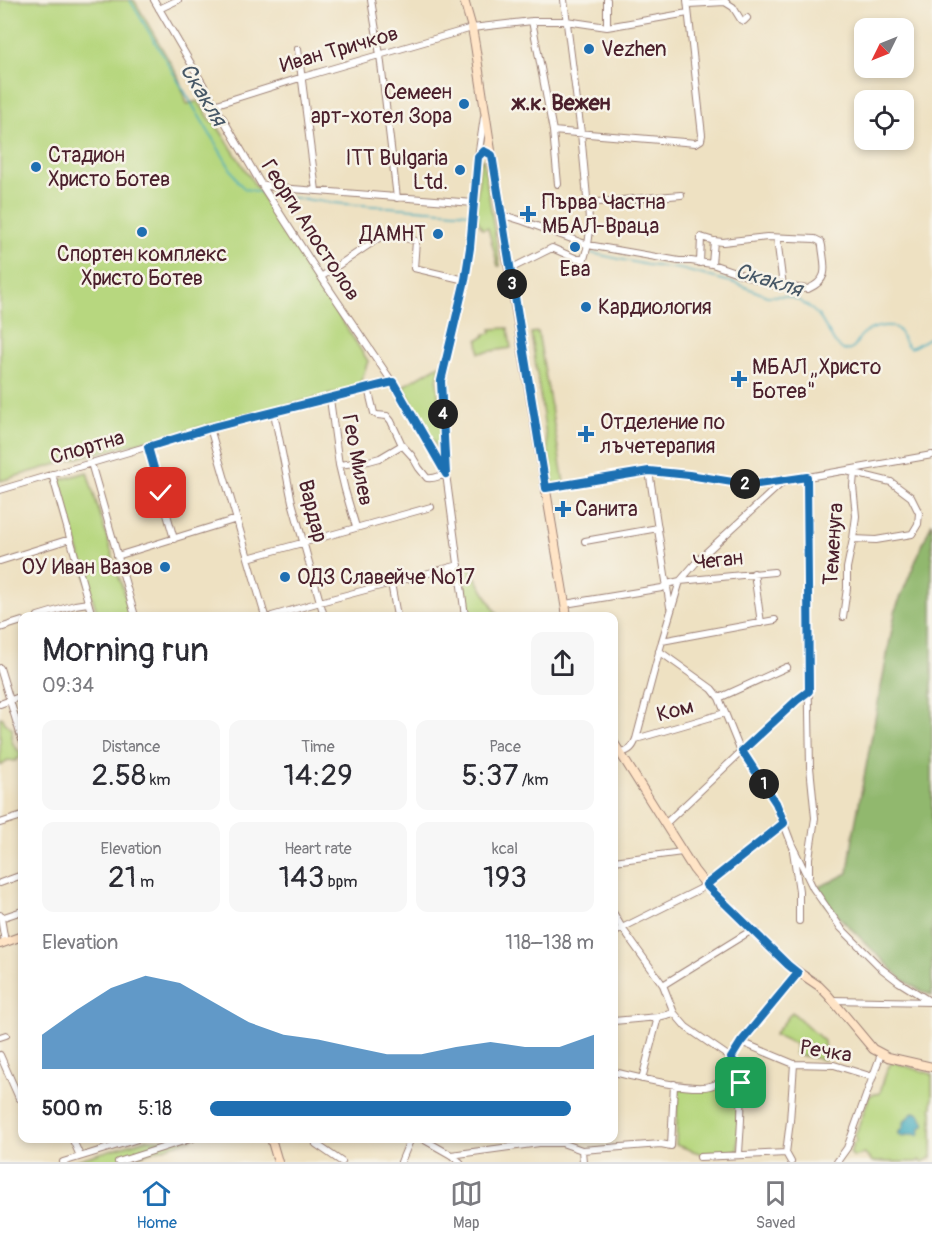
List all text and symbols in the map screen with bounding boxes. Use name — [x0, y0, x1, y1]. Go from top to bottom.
north arrow — [854, 18, 914, 78]
map controls — [854, 18, 914, 150]
street label: Иван Тричков — [277, 20, 401, 79]
place label: Vezhen — [601, 36, 667, 63]
marker: Vezhen — [582, 42, 596, 56]
water label: Скакля — [174, 58, 234, 133]
place label: Семеен арт-хотел Зора — [311, 79, 452, 130]
district label: ж.к. Вежен — [510, 89, 611, 117]
button: locate — [854, 90, 914, 150]
marker: Семеен арт-хотел Зора — [457, 97, 471, 111]
place label: Стадион Христо Ботев — [48, 142, 170, 193]
place label: ITT Bulgaria Ltd. — [345, 145, 448, 196]
street label: Георги Апостолов — [255, 155, 366, 306]
marker: Стадион Христо Ботев — [29, 160, 43, 174]
marker: ITT Bulgaria Ltd. — [453, 163, 467, 177]
place label: Първа Частна МБАЛ-Враца — [542, 189, 666, 240]
marker: Първа Частна МБАЛ-Враца — [519, 205, 537, 223]
place label: ДАМНТ — [359, 221, 426, 248]
marker: Спортен комплекс Христо Ботев — [135, 225, 149, 239]
marker: ДАМНТ — [431, 227, 445, 241]
marker: Ева — [568, 240, 582, 254]
place label: Спортен комплекс Христо Ботев — [57, 241, 227, 292]
place label: Ева — [559, 256, 591, 283]
water label: Скакля — [732, 257, 808, 304]
pin: 3 — [497, 269, 527, 299]
text: 3 — [508, 274, 516, 294]
place label: Кардиология — [598, 294, 712, 321]
marker: Кардиология — [579, 300, 593, 314]
place label: МБАЛ „Христо Ботев" — [752, 354, 881, 405]
marker: МБАЛ „Христо Ботев" — [730, 370, 748, 388]
pin: 4 — [428, 399, 458, 429]
text: 4 — [438, 404, 448, 424]
place label: Отделение по лъчетерапия — [600, 409, 725, 460]
street label: Гео Милев — [335, 412, 380, 508]
street label: Спортна — [47, 424, 127, 471]
marker: Отделение по лъчетерапия — [577, 425, 595, 443]
pin — [135, 467, 186, 518]
pin: 2 — [730, 469, 760, 499]
text: 2 — [741, 474, 749, 494]
icon: check — [144, 476, 177, 509]
street label: Вардар — [292, 477, 333, 545]
place label: Санита — [575, 496, 638, 523]
marker: Санита — [556, 502, 570, 516]
street label: Теменуга — [817, 502, 850, 586]
street label: Чеган — [692, 544, 745, 577]
place label: ОУ Иван Вазов — [21, 554, 153, 581]
marker: ОУ Иван Вазов — [158, 560, 172, 574]
place label: ОДЗ Славейче №17 — [297, 564, 475, 591]
marker: ОДЗ Славейче №17 — [278, 570, 292, 584]
text: Morning run — [42, 630, 209, 671]
button: share — [531, 632, 594, 695]
text: 09:34 — [42, 673, 94, 698]
street label: Ком — [654, 692, 697, 729]
text: Distance — [102, 737, 160, 757]
text: Time — [301, 737, 335, 757]
text: Pace — [489, 737, 521, 757]
text: 2.58 — [91, 757, 146, 794]
text: 14:29 — [283, 757, 353, 794]
text: 5:37 — [462, 757, 518, 794]
pin: 1 — [749, 769, 779, 799]
text: km — [146, 770, 171, 790]
text: /km — [518, 770, 549, 790]
text: 1 — [761, 774, 767, 794]
text: Elevation — [101, 839, 161, 859]
text: Heart rate — [284, 839, 352, 859]
text: kcal — [492, 839, 518, 859]
text: 21 — [108, 859, 136, 896]
text: 143 — [279, 859, 324, 896]
text: 193 — [483, 859, 527, 896]
text: m — [136, 872, 154, 892]
text: bpm — [324, 872, 357, 892]
text: Elevation — [42, 930, 118, 955]
text: 118–138 m — [505, 930, 594, 955]
street label: Речка — [798, 1034, 854, 1069]
pin — [715, 1057, 766, 1108]
icon: arrive — [724, 1066, 757, 1099]
text: 500 m — [42, 1096, 102, 1121]
text: 5:18 — [138, 1096, 172, 1121]
tab: Home — [136, 1177, 177, 1233]
tab: Map — [450, 1177, 483, 1233]
tab: Saved — [756, 1177, 796, 1233]

